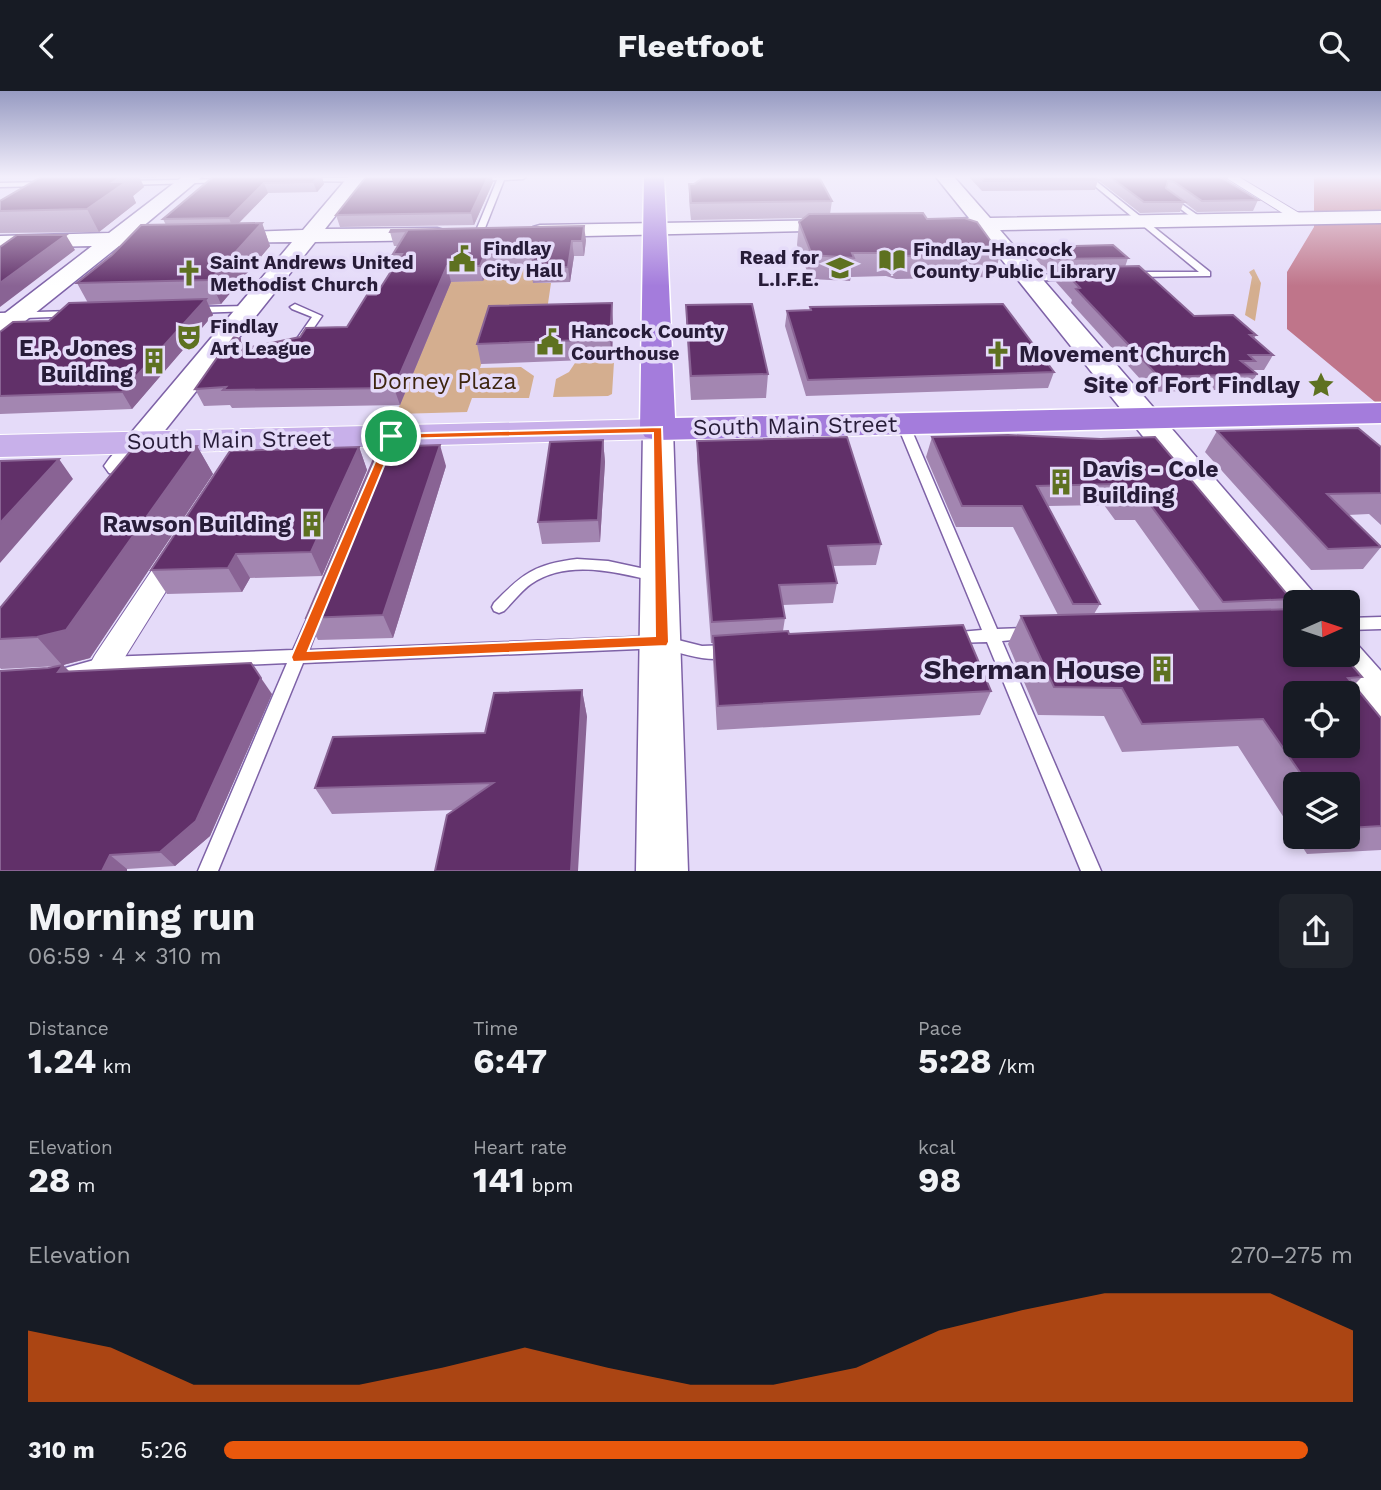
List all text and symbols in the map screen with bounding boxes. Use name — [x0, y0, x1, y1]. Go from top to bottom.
icon: back — [28, 27, 66, 65]
text: Fleetfoot — [618, 27, 763, 65]
icon: search — [1315, 27, 1353, 65]
place label: Findlay City Hall — [483, 237, 564, 282]
place label: Findlay-Hancock County Public Library — [913, 238, 1116, 283]
public building icon: Findlay City Hall — [447, 244, 477, 274]
library icon: Findlay-Hancock County Public Library — [877, 245, 907, 275]
place label: Read for L.I.F.E. — [740, 246, 820, 291]
place label: Saint Andrews United Methodist Church — [210, 251, 414, 296]
school or university icon: Read for L.I.F.E. — [825, 253, 855, 283]
church icon: Saint Andrews United Methodist Church — [174, 258, 204, 288]
place label: Findlay Art League — [210, 315, 311, 360]
place label: Hancock County Courthouse — [571, 320, 725, 365]
theatre icon: Findlay Art League — [174, 322, 204, 352]
public building icon: Hancock County Courthouse — [535, 327, 565, 357]
place label: E.P. Jones Building — [19, 335, 133, 388]
church icon: Movement Church — [983, 339, 1013, 369]
place label: Movement Church — [1019, 341, 1226, 368]
building icon: E.P. Jones Building — [139, 346, 169, 376]
park label: Dorney Plaza — [371, 368, 517, 395]
place icon: Site of Fort Findlay — [1306, 370, 1336, 400]
place label: Site of Fort Findlay — [1083, 372, 1300, 399]
pin — [361, 406, 421, 466]
street label: South Main Street — [693, 411, 898, 441]
icon: arrive — [372, 417, 410, 455]
street label: South Main Street — [127, 425, 332, 455]
place label: Davis - Cole Building — [1082, 456, 1219, 509]
building icon: Davis - Cole Building — [1046, 467, 1076, 497]
building icon: Rawson Building — [297, 509, 327, 539]
place label: Rawson Building — [102, 511, 291, 538]
north arrow — [1283, 590, 1360, 667]
map controls — [1283, 590, 1360, 849]
place label: Sherman House — [924, 653, 1141, 686]
building icon: Sherman House — [1147, 654, 1177, 684]
button: locate — [1283, 681, 1360, 758]
button: layers — [1283, 772, 1360, 849]
button: share — [1279, 894, 1353, 968]
text: Morning run — [28, 895, 255, 939]
text: 06:59 · 4 × 310 m — [28, 943, 222, 970]
text: Distance — [28, 1017, 109, 1040]
text: Time — [473, 1017, 518, 1040]
text: Pace — [918, 1017, 962, 1040]
text: 1.24 — [28, 1040, 96, 1082]
text: 6:47 — [473, 1040, 547, 1082]
text: 5:28 — [918, 1040, 992, 1082]
text: km — [96, 1055, 132, 1078]
text: /km — [992, 1055, 1035, 1078]
text: Elevation — [28, 1136, 113, 1159]
text: Heart rate — [473, 1136, 567, 1159]
text: kcal — [918, 1136, 956, 1159]
text: 28 — [28, 1159, 71, 1201]
text: 141 — [473, 1159, 525, 1201]
text: 98 — [918, 1159, 962, 1201]
text: m — [71, 1174, 95, 1197]
text: bpm — [525, 1174, 573, 1197]
text: Elevation — [28, 1242, 131, 1269]
text: 270–275 m — [1230, 1242, 1353, 1269]
text: 310 m — [28, 1437, 95, 1464]
text: 5:26 — [140, 1437, 188, 1464]

